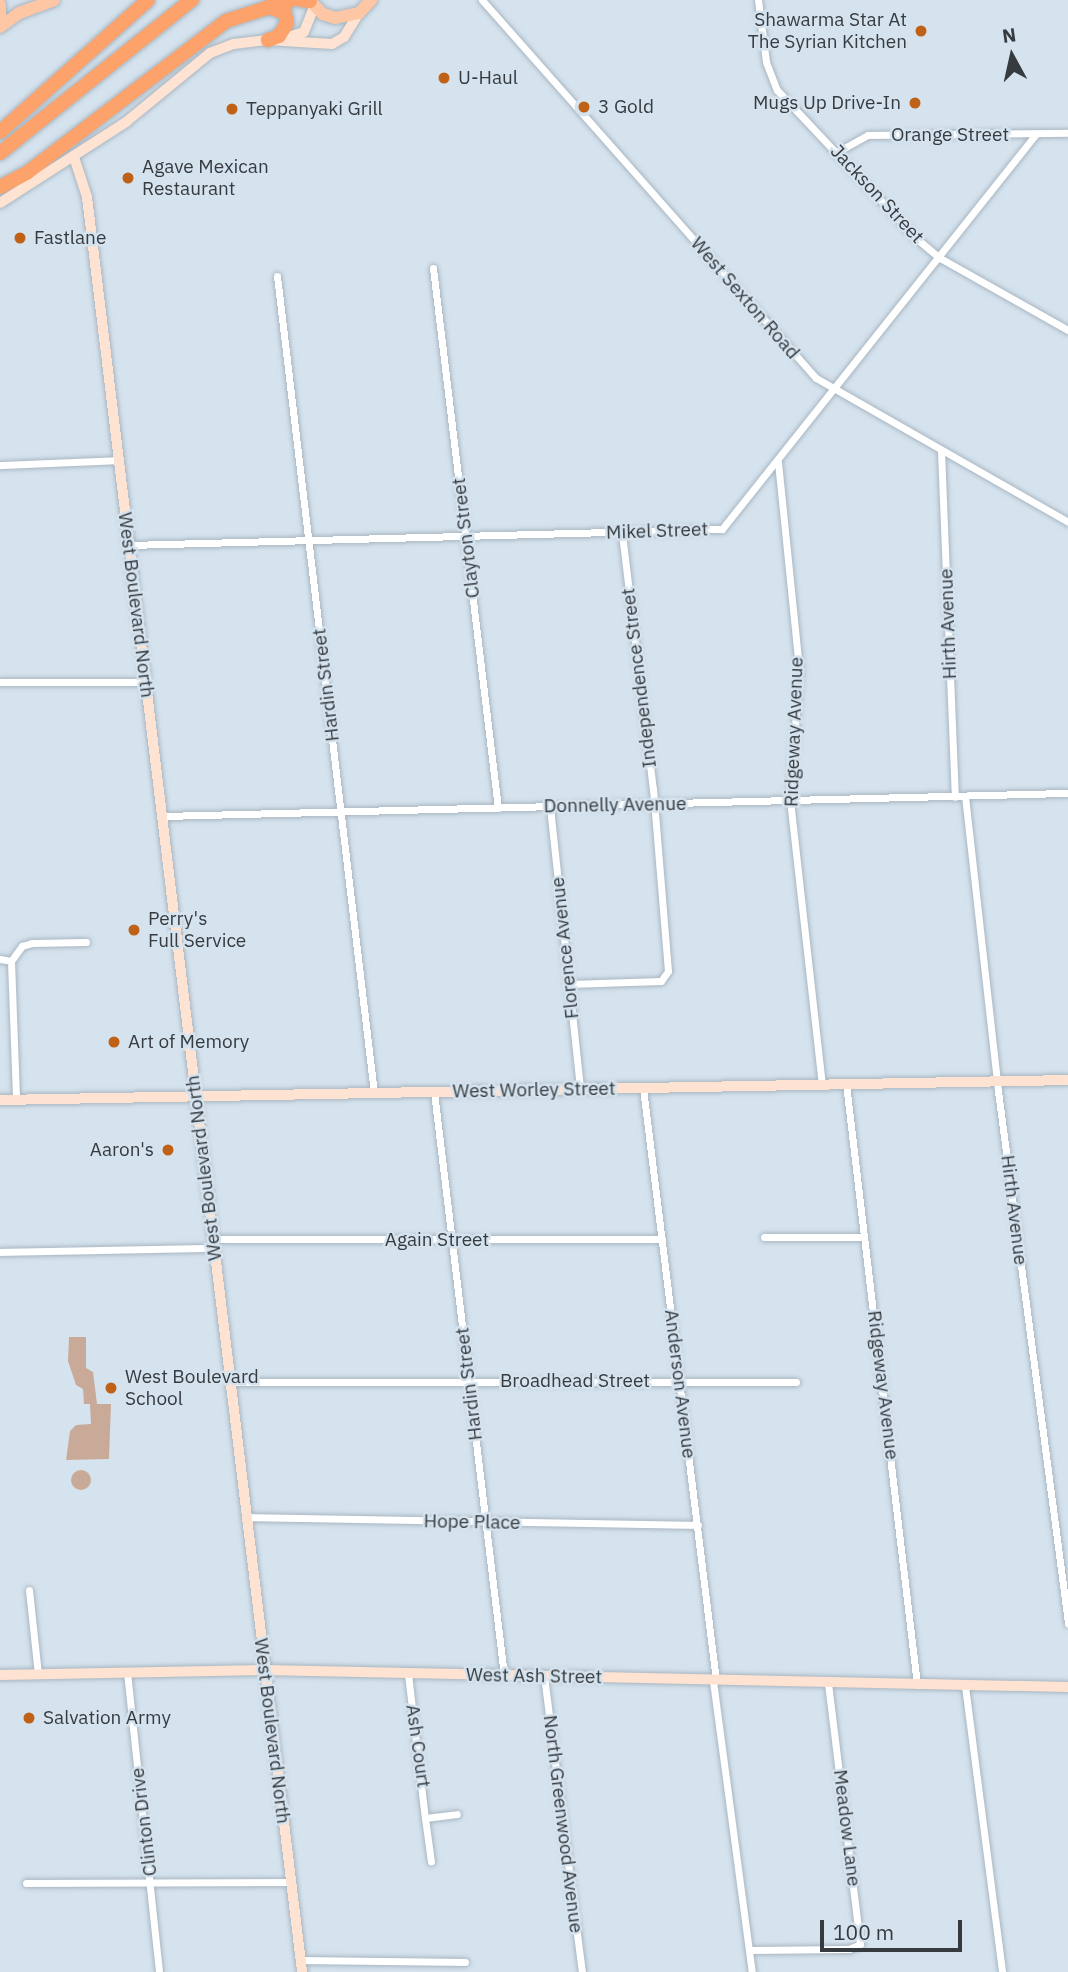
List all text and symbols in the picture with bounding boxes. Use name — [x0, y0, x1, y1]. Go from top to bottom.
place label: Shawarma Star At The Syrian Kitchen — [748, 9, 907, 53]
north arrow — [977, 21, 1047, 91]
text: N — [1001, 22, 1018, 48]
marker: Shawarma Star At The Syrian Kitchen — [913, 23, 929, 39]
place label: U-Haul — [458, 67, 518, 89]
marker: U-Haul — [436, 70, 452, 86]
place label: Mugs Up Drive-In — [753, 92, 901, 114]
marker: Mugs Up Drive-In — [907, 95, 923, 111]
place label: 3 Gold — [598, 96, 654, 118]
place label: Teppanyaki Grill — [246, 98, 383, 120]
marker: 3 Gold — [576, 99, 592, 115]
marker: Teppanyaki Grill — [224, 101, 240, 117]
street label: Orange Street — [891, 124, 1009, 146]
street label: Jackson Street — [826, 140, 928, 248]
place label: Agave Mexican Restaurant — [142, 156, 269, 200]
marker: Agave Mexican Restaurant — [120, 170, 136, 186]
place label: Fastlane — [34, 227, 106, 249]
marker: Fastlane — [12, 230, 28, 246]
street label: West Sexton Road — [686, 232, 804, 364]
street label: Clayton Street — [447, 476, 485, 600]
street label: West Boulevard North — [113, 511, 159, 699]
street label: Mikel Street — [606, 518, 708, 544]
street label: Hirth Avenue — [935, 568, 961, 680]
street label: Independence Street — [617, 587, 661, 769]
street label: Hardin Street — [308, 627, 344, 743]
street label: Ridgeway Avenue — [780, 657, 808, 807]
street label: Donnelly Avenue — [543, 792, 687, 818]
street label: Florence Avenue — [546, 876, 584, 1020]
place label: Perry's Full Service — [148, 908, 246, 952]
marker: Perry's Full Service — [126, 922, 142, 938]
place label: Art of Memory — [128, 1031, 249, 1053]
marker: Art of Memory — [106, 1034, 122, 1050]
street label: West Boulevard North — [181, 1074, 227, 1262]
street label: West Worley Street — [452, 1077, 616, 1103]
place label: Aaron's — [90, 1139, 154, 1161]
marker: Aaron's — [160, 1142, 176, 1158]
street label: Hirth Avenue — [996, 1154, 1032, 1266]
street label: Again Street — [385, 1229, 489, 1251]
street label: Anderson Avenue — [660, 1308, 700, 1460]
street label: Ridgeway Avenue — [863, 1309, 903, 1461]
street label: Hardin Street — [451, 1326, 487, 1442]
place label: West Boulevard School — [125, 1366, 259, 1410]
street label: Broadhead Street — [500, 1370, 650, 1392]
marker: West Boulevard School — [103, 1380, 119, 1396]
street label: Hope Place — [423, 1510, 521, 1534]
street label: West Boulevard North — [249, 1637, 295, 1825]
street label: West Ash Street — [466, 1663, 602, 1689]
street label: Ash Court — [401, 1703, 435, 1789]
place label: Salvation Army — [43, 1707, 171, 1729]
marker: Salvation Army — [21, 1710, 37, 1726]
street label: North Greenwood Avenue — [538, 1714, 588, 1934]
street label: Clinton Drive — [126, 1766, 162, 1878]
street label: Meadow Lane — [829, 1768, 865, 1888]
scale bar — [823, 1906, 965, 1950]
text: 100 m — [833, 1918, 894, 1946]

